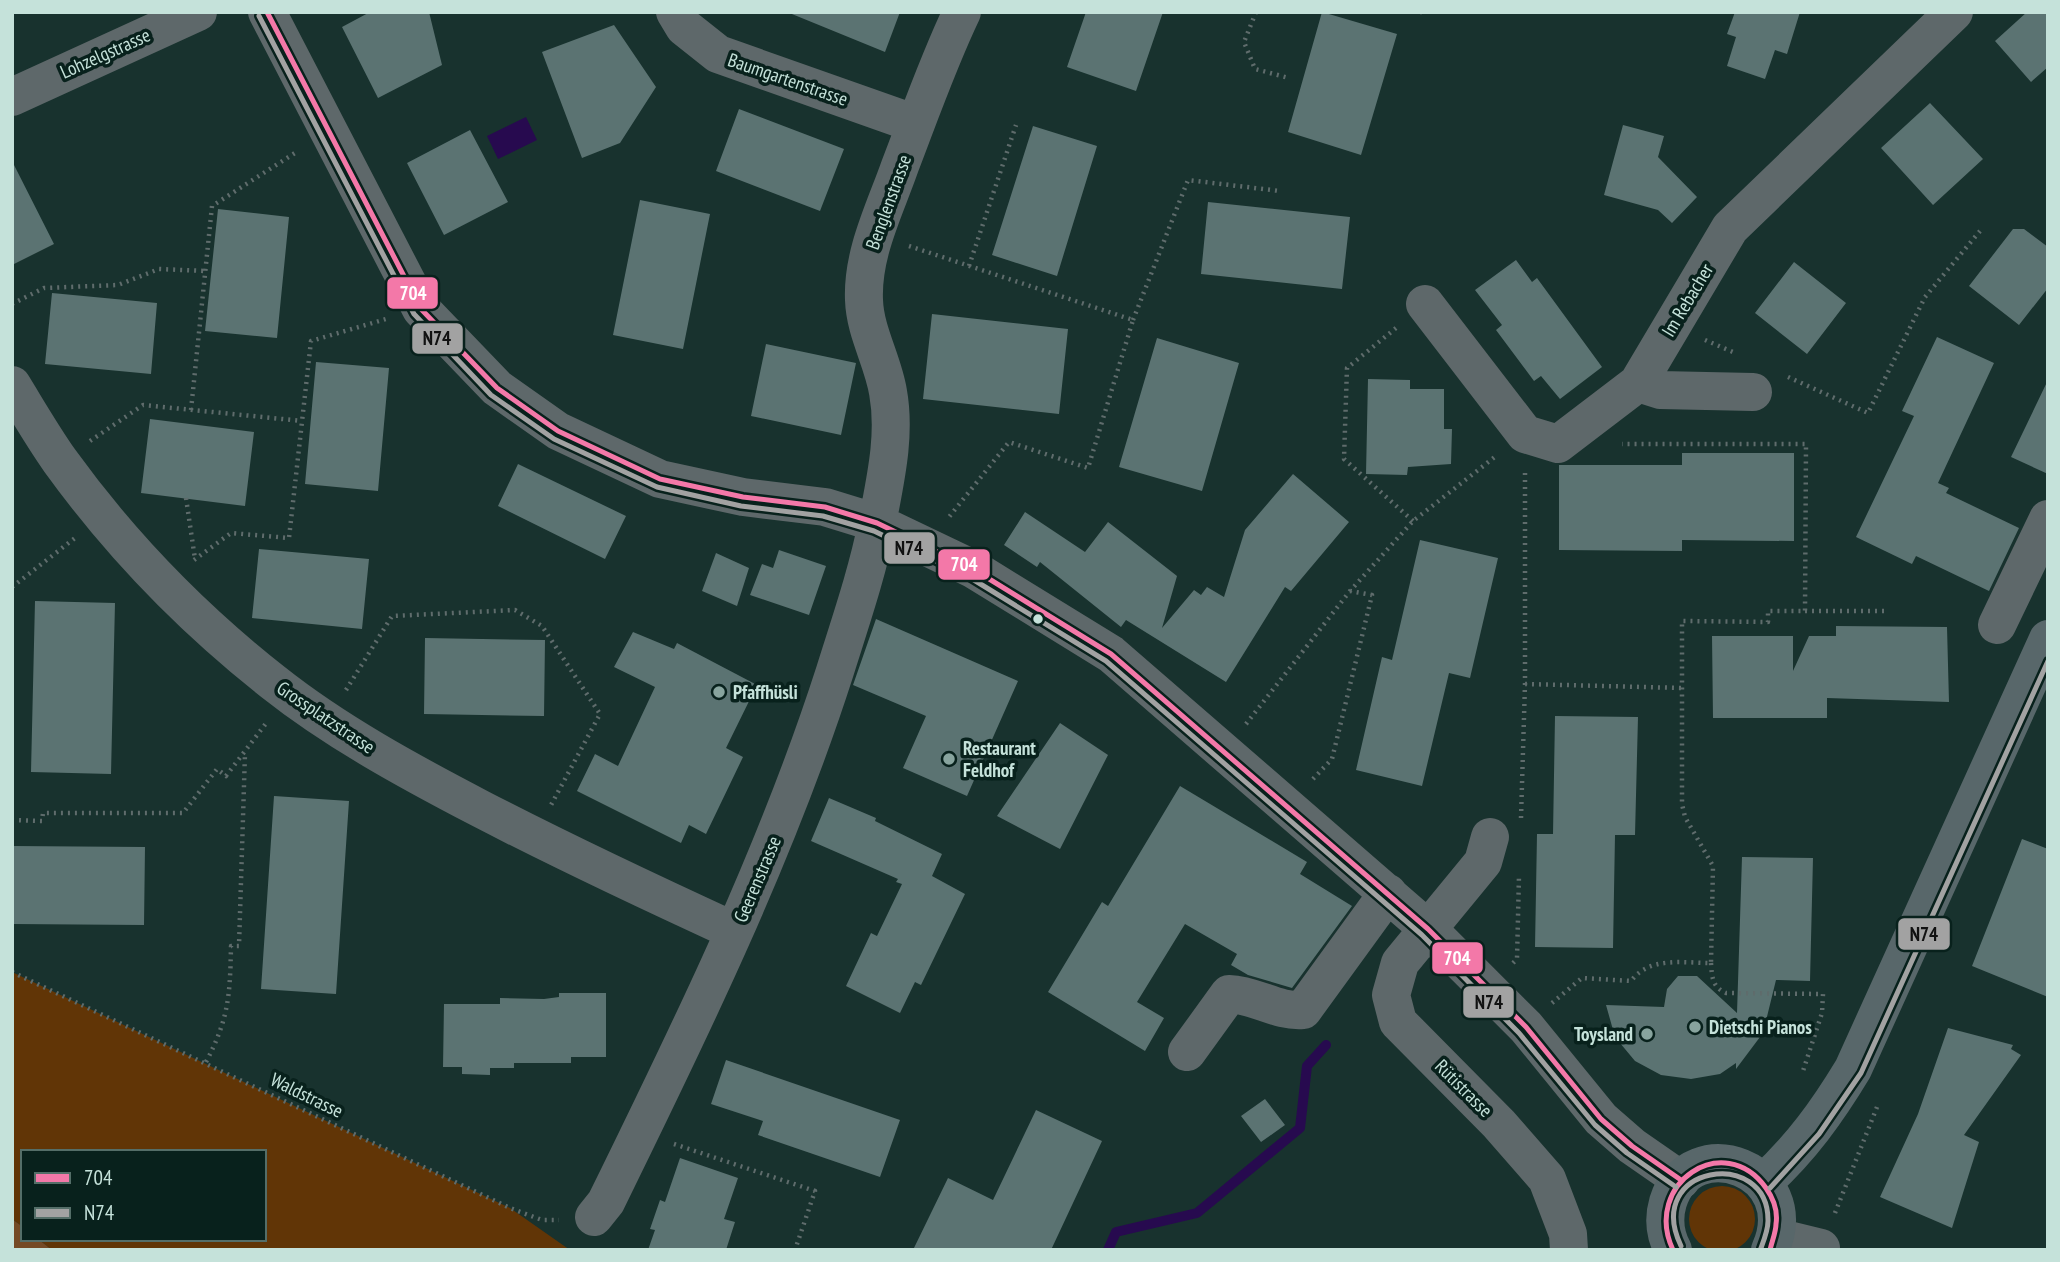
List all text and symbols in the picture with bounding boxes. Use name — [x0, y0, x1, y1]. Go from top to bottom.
street label: Lohzelgstrasse — [56, 22, 154, 83]
street label: Baumgartenstrasse — [725, 47, 851, 111]
street label: Benglenstrasse — [860, 151, 916, 253]
street label: Im Rebacher — [1656, 258, 1719, 341]
line badge: 704 — [386, 276, 439, 310]
text: 704 — [399, 281, 427, 305]
line badge: N74 — [411, 322, 464, 355]
text: N74 — [423, 326, 451, 350]
line badge: N74 — [883, 531, 936, 565]
text: N74 — [895, 536, 923, 560]
line badge: 704 — [937, 548, 991, 581]
text: 704 — [950, 552, 978, 576]
unlabelled marker — [1031, 612, 1045, 626]
street label: Grossplatzstrasse — [272, 675, 380, 759]
place label: Pfaffhüsli — [733, 680, 798, 704]
marker: Pfaffhüsli — [711, 684, 727, 700]
place label: Restaurant Feldhof — [963, 736, 1036, 782]
marker: Restaurant Feldhof — [941, 751, 957, 767]
street label: Geerenstrasse — [728, 832, 786, 926]
line badge: N74 — [1897, 917, 1951, 951]
text: N74 — [1910, 922, 1938, 946]
line badge: 704 — [1431, 941, 1484, 975]
text: 704 — [1443, 946, 1471, 970]
line badge: N74 — [1462, 985, 1515, 1019]
text: N74 — [1475, 990, 1503, 1014]
place label: Dietschi Pianos — [1709, 1015, 1812, 1039]
marker: Dietschi Pianos — [1687, 1019, 1703, 1035]
place label: Toysland — [1574, 1022, 1633, 1046]
marker: Toysland — [1639, 1026, 1655, 1042]
street label: Rütistrasse — [1430, 1054, 1498, 1122]
street label: Waldstrasse — [267, 1067, 347, 1123]
legend — [21, 1150, 266, 1241]
text: 704 — [84, 1164, 113, 1191]
text: N74 — [84, 1199, 115, 1226]

